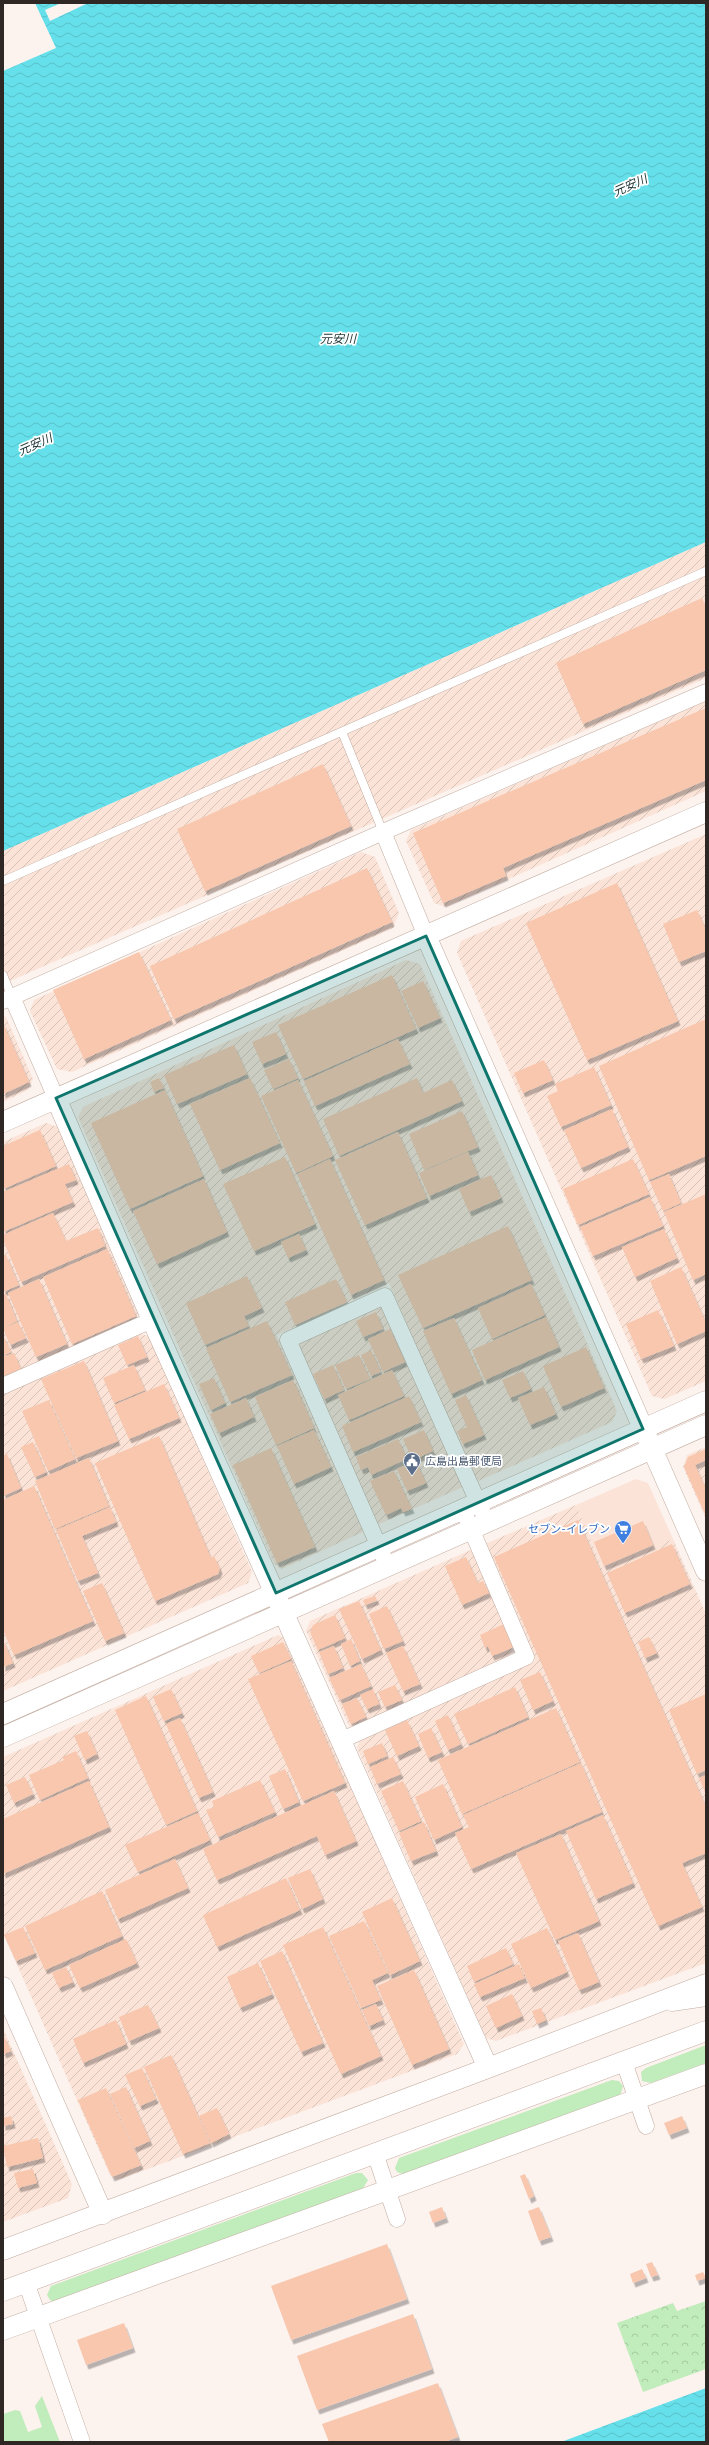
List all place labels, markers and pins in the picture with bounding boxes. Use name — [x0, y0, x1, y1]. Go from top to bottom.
public building icon: 広島出島郵便局 — [402, 1451, 422, 1476]
place label: 広島出島郵便局 — [425, 1454, 502, 1468]
supermarket icon: セブン-イレブン — [613, 1519, 633, 1544]
place label: セブン-イレブン — [528, 1522, 610, 1536]

